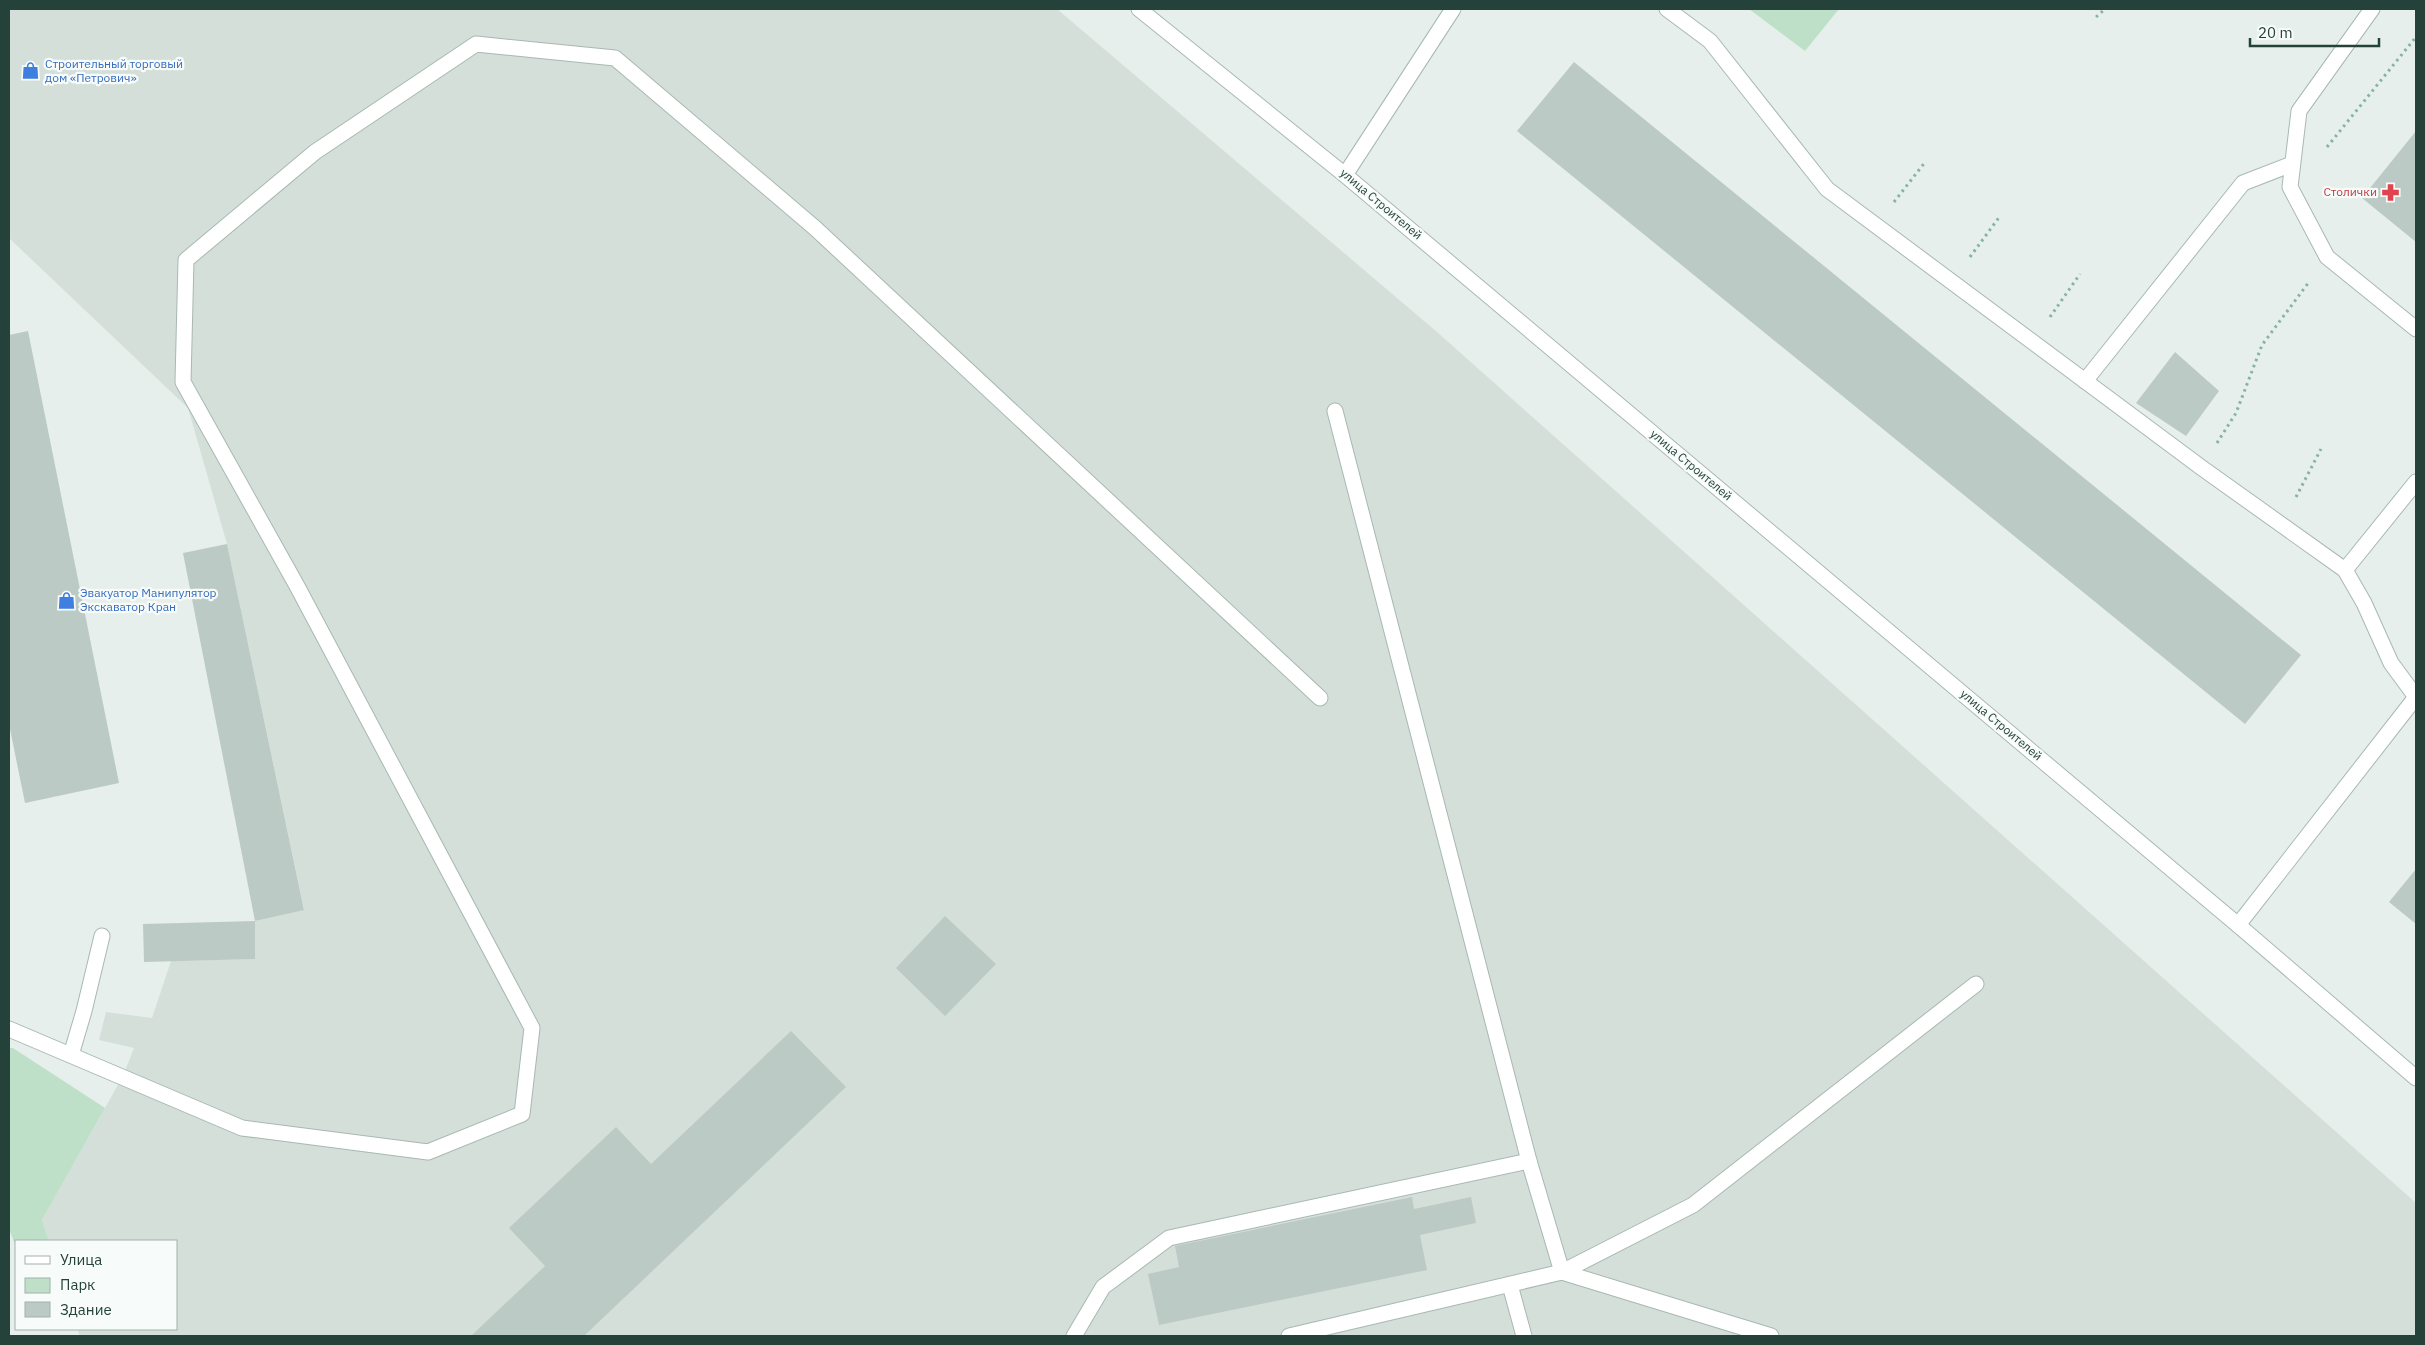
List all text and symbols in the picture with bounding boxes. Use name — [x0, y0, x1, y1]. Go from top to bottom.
scale bar — [2250, 15, 2379, 47]
text: 20 m — [2258, 23, 2293, 42]
place label: Строительный торговый дом «Петрович» — [45, 56, 183, 85]
shop icon: Строительный торговый дом «Петрович» — [21, 61, 41, 81]
street label: улица Строителей — [1337, 165, 1425, 242]
pharmacy icon: Столички — [2381, 182, 2401, 202]
place label: Столички — [2323, 184, 2377, 199]
street label: улица Строителей — [1647, 426, 1735, 503]
place label: Эвакуатор Манипулятор Экскаватор Кран — [80, 585, 217, 614]
shop icon: Эвакуатор Манипулятор Экскаватор Кран — [56, 590, 76, 610]
street label: улица Строителей — [1957, 686, 2045, 763]
legend — [15, 1240, 178, 1330]
text: Улица — [60, 1250, 102, 1269]
text: Парк — [60, 1275, 95, 1294]
text: Здание — [60, 1300, 112, 1319]

